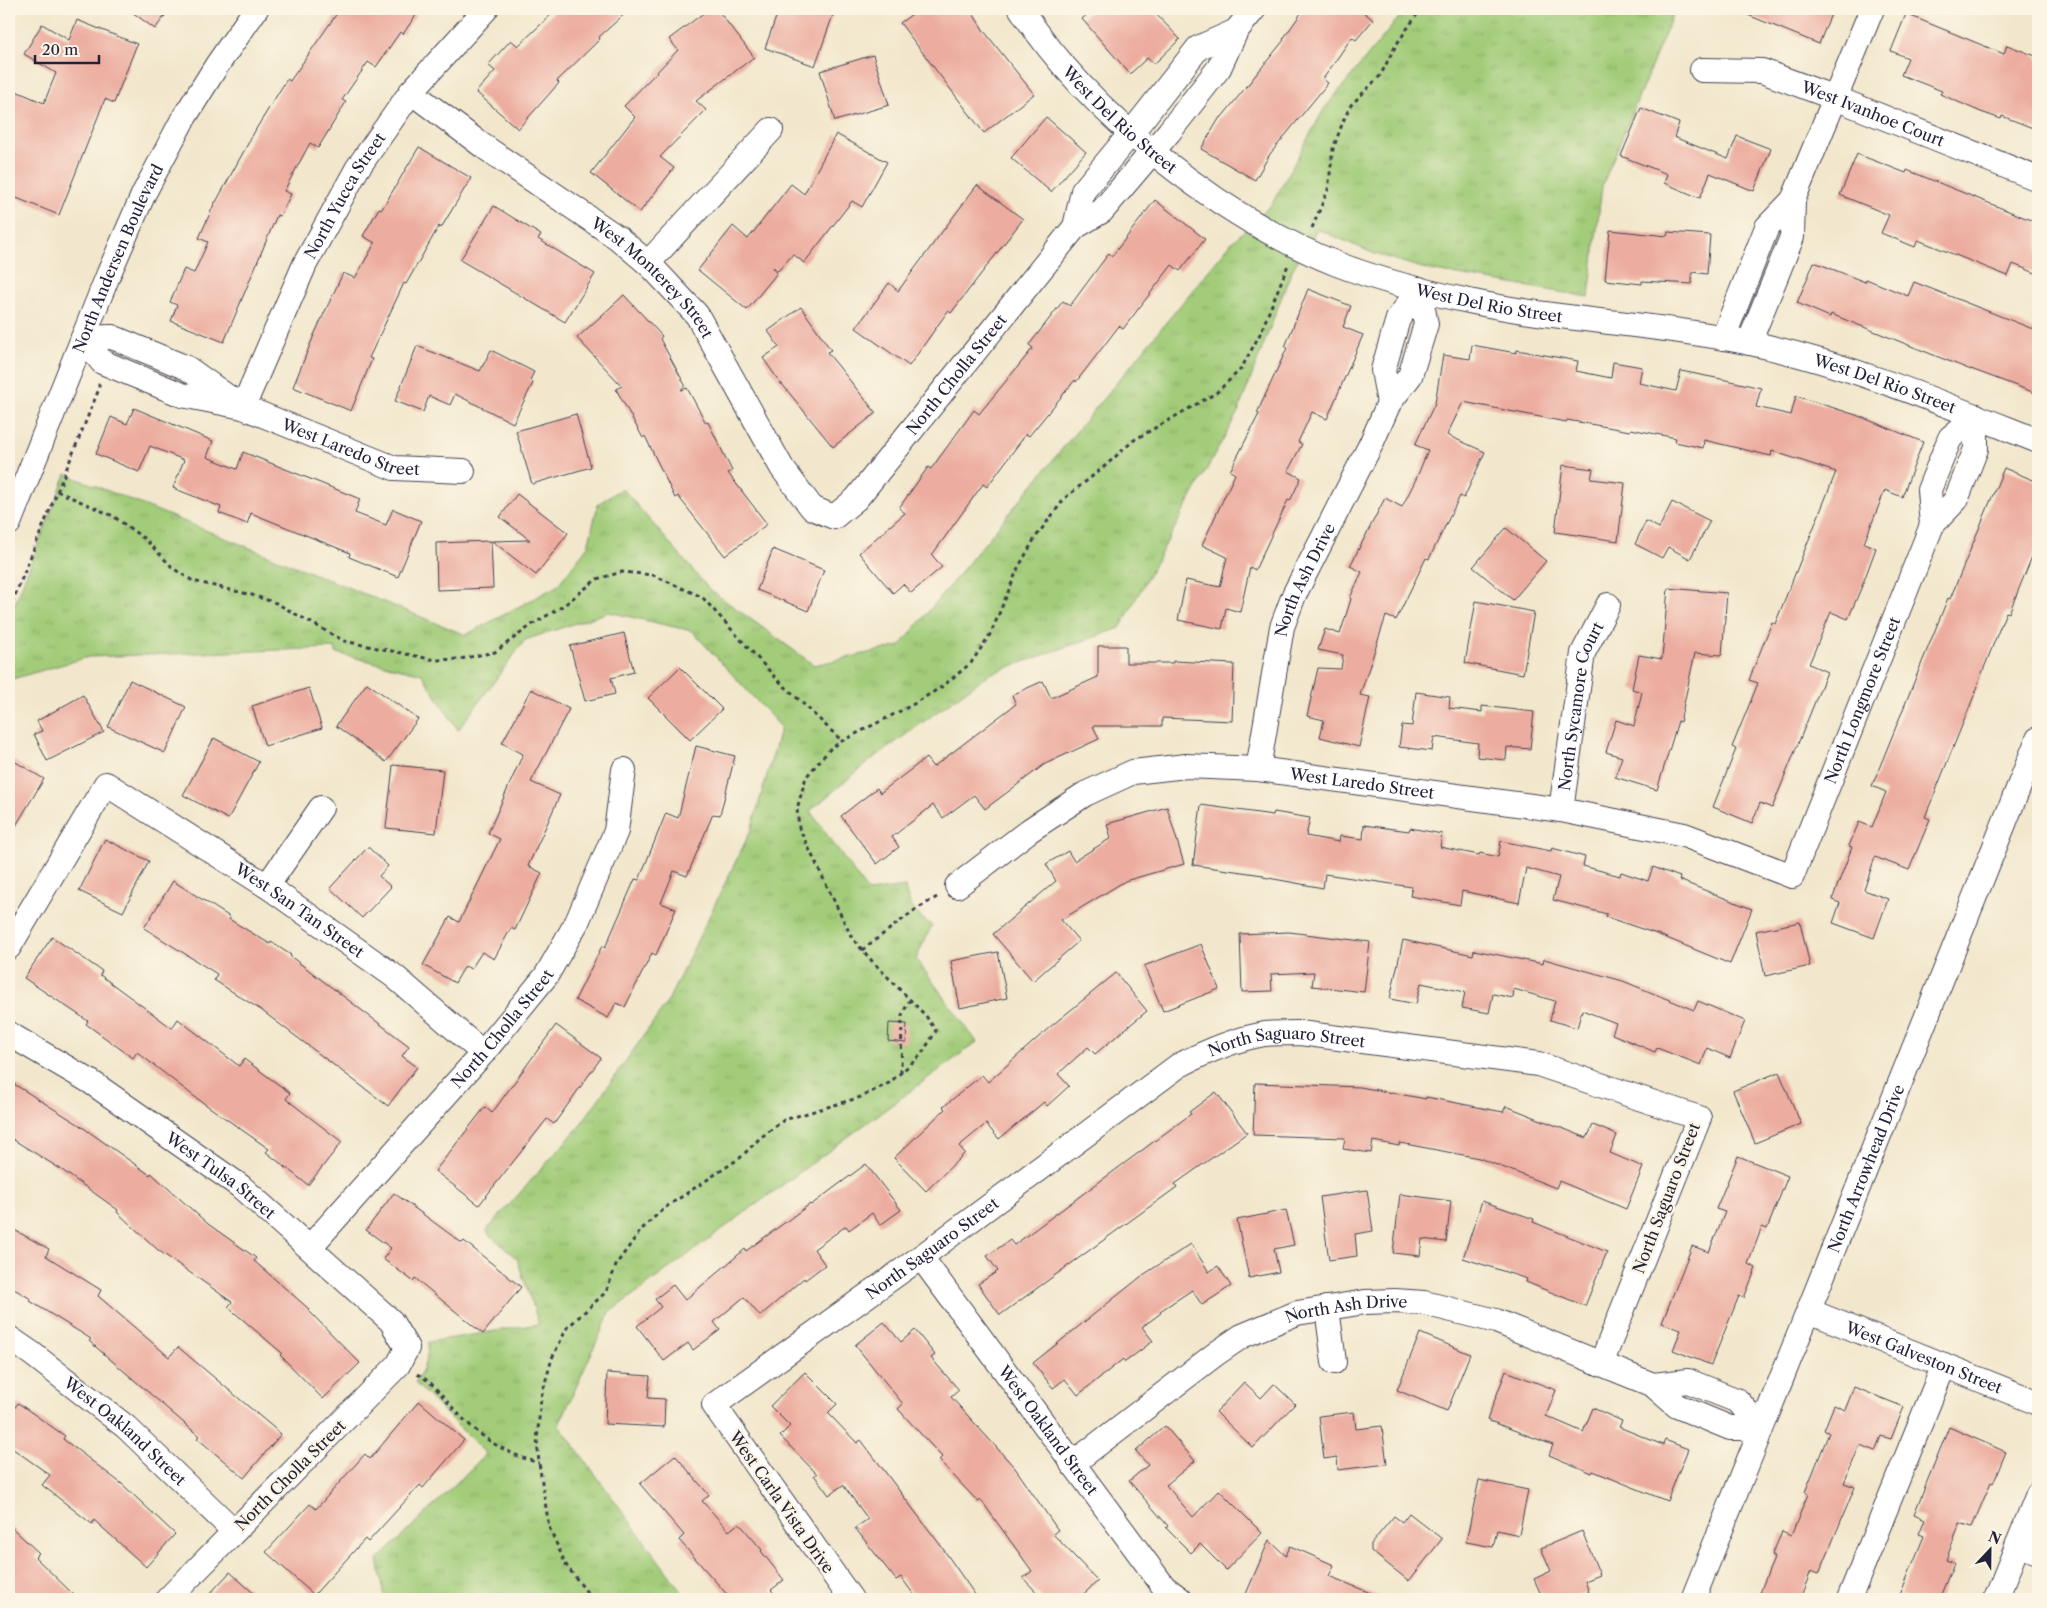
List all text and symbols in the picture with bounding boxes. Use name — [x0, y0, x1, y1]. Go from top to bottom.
scale bar — [35, 32, 99, 64]
text: 20 m — [42, 40, 78, 59]
street label: West Del Rio Street — [1058, 61, 1181, 178]
street label: West Ivanhoe Court — [1798, 76, 1948, 151]
street label: North Yucca Street — [300, 128, 390, 262]
street label: North Andersen Boulevard — [68, 161, 168, 356]
street label: West Monterey Street — [587, 212, 718, 342]
street label: West Del Rio Street — [1413, 279, 1564, 326]
street label: North Cholla Street — [902, 310, 1011, 439]
street label: West Del Rio Street — [1811, 349, 1959, 418]
street label: West Laredo Street — [278, 413, 420, 479]
street label: North Ash Drive — [1271, 520, 1339, 638]
street label: North Longmore Street — [1820, 614, 1904, 787]
street label: North Sycamore Court — [1554, 618, 1608, 792]
street label: West Laredo Street — [1288, 763, 1436, 803]
street label: West San Tan Street — [231, 858, 368, 962]
street label: North Cholla Street — [447, 965, 558, 1092]
street label: North Saguaro Street — [1205, 1023, 1367, 1061]
street label: North Arrowhead Drive — [1823, 1081, 1908, 1255]
street label: North Saguaro Street — [1628, 1119, 1704, 1276]
street label: West Tulsa Street — [161, 1127, 280, 1223]
street label: North Saguaro Street — [861, 1193, 1003, 1304]
street label: North Ash Drive — [1282, 1291, 1408, 1327]
street label: West Galveston Street — [1842, 1316, 2006, 1398]
street label: West Oakland Street — [994, 1361, 1103, 1499]
street label: West Oakland Street — [59, 1372, 191, 1490]
street label: North Cholla Street — [230, 1415, 350, 1535]
street label: West Carla Vista Drive — [725, 1426, 839, 1577]
north arrow — [1964, 1526, 2014, 1576]
text: N — [1986, 1527, 2004, 1549]

